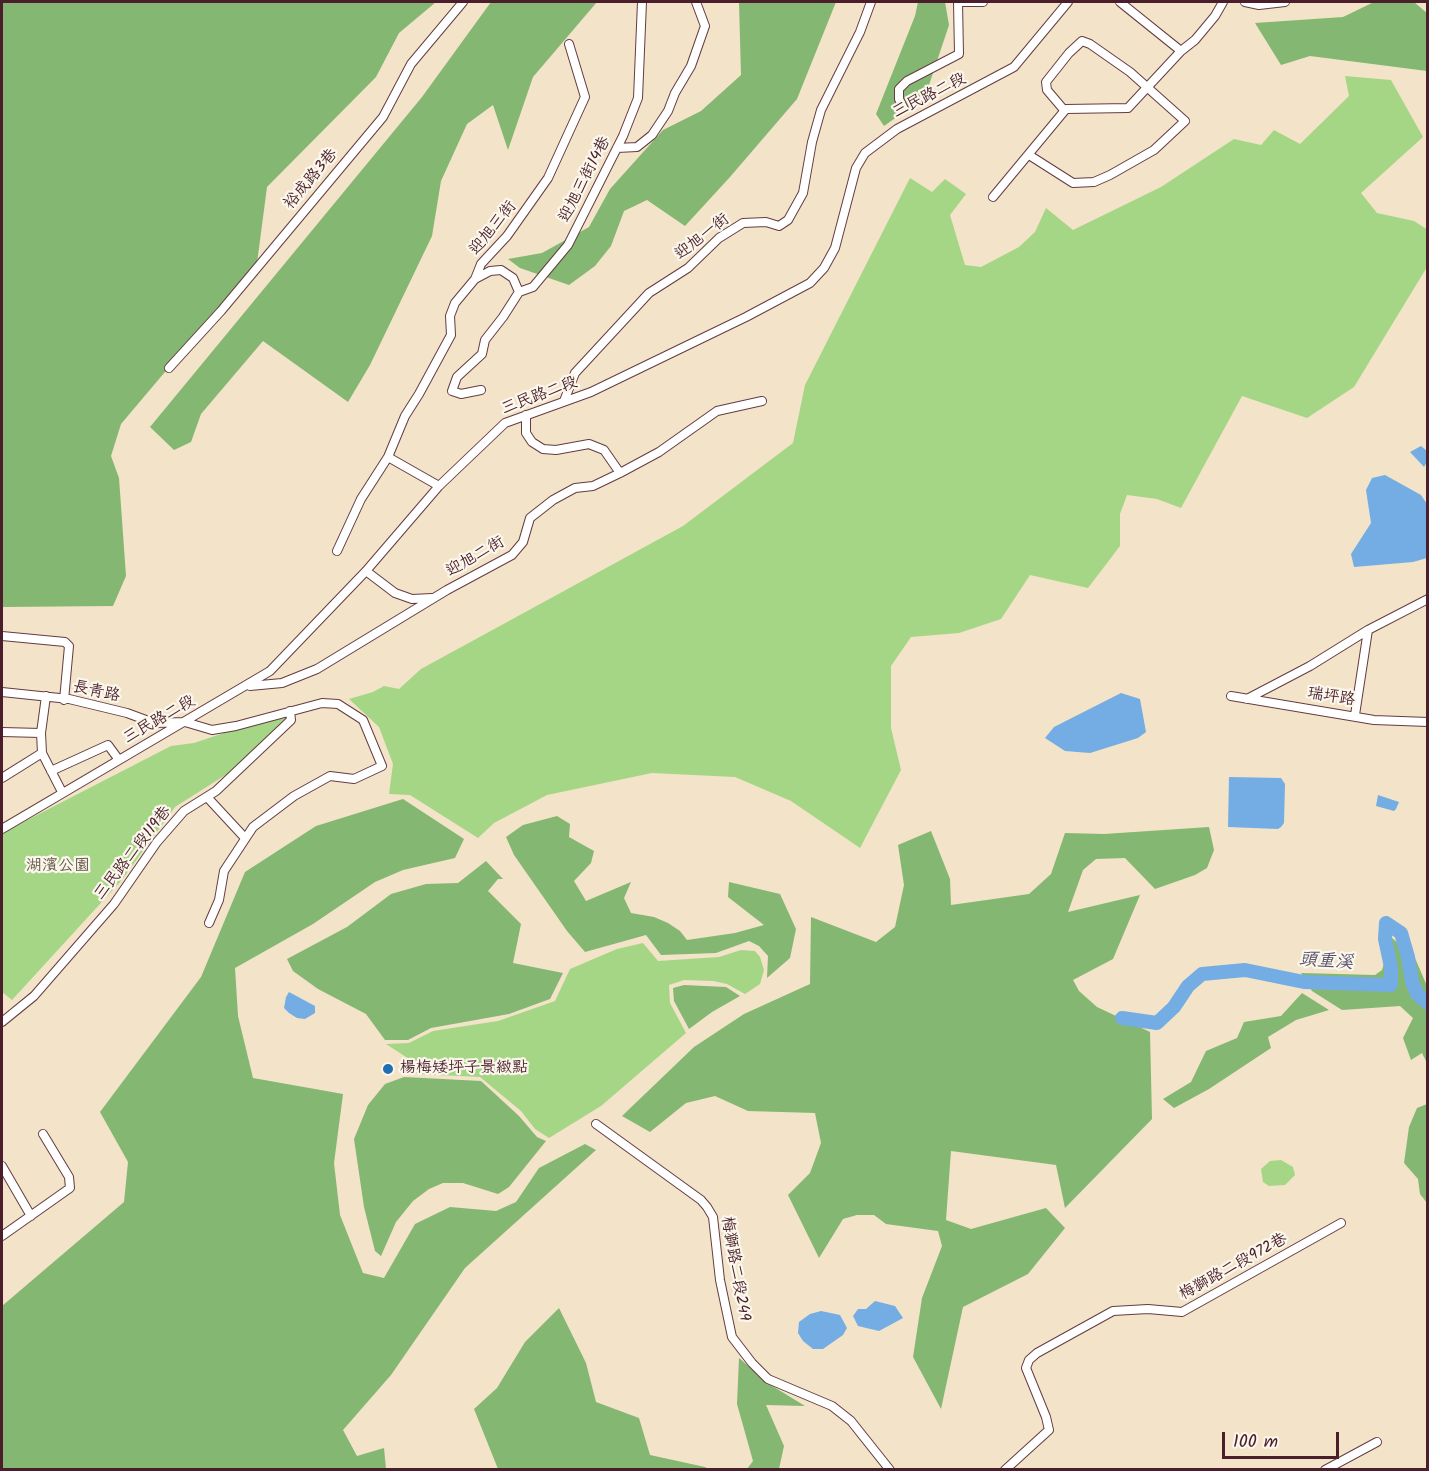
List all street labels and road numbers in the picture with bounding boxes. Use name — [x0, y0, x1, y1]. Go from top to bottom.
street label: 三民路二段 — [890, 70, 970, 124]
street label: 迎旭三街14巷 — [556, 134, 616, 226]
street label: 裕成路3巷 — [281, 146, 343, 214]
street label: 迎旭三街 — [466, 198, 522, 260]
street label: 迎旭一街 — [672, 211, 734, 265]
street label: 三民路二段 — [499, 374, 581, 420]
street label: 迎旭二街 — [443, 534, 509, 582]
street label: 長青路 — [71, 679, 121, 707]
street label: 瑞坪路 — [1306, 685, 1356, 711]
street label: 三民路二段 — [121, 693, 199, 749]
street label: 三民路二段119巷 — [91, 803, 177, 905]
street label: 梅獅路二段249 — [715, 1215, 753, 1323]
street label: 梅獅路二段972巷 — [1177, 1230, 1291, 1306]

